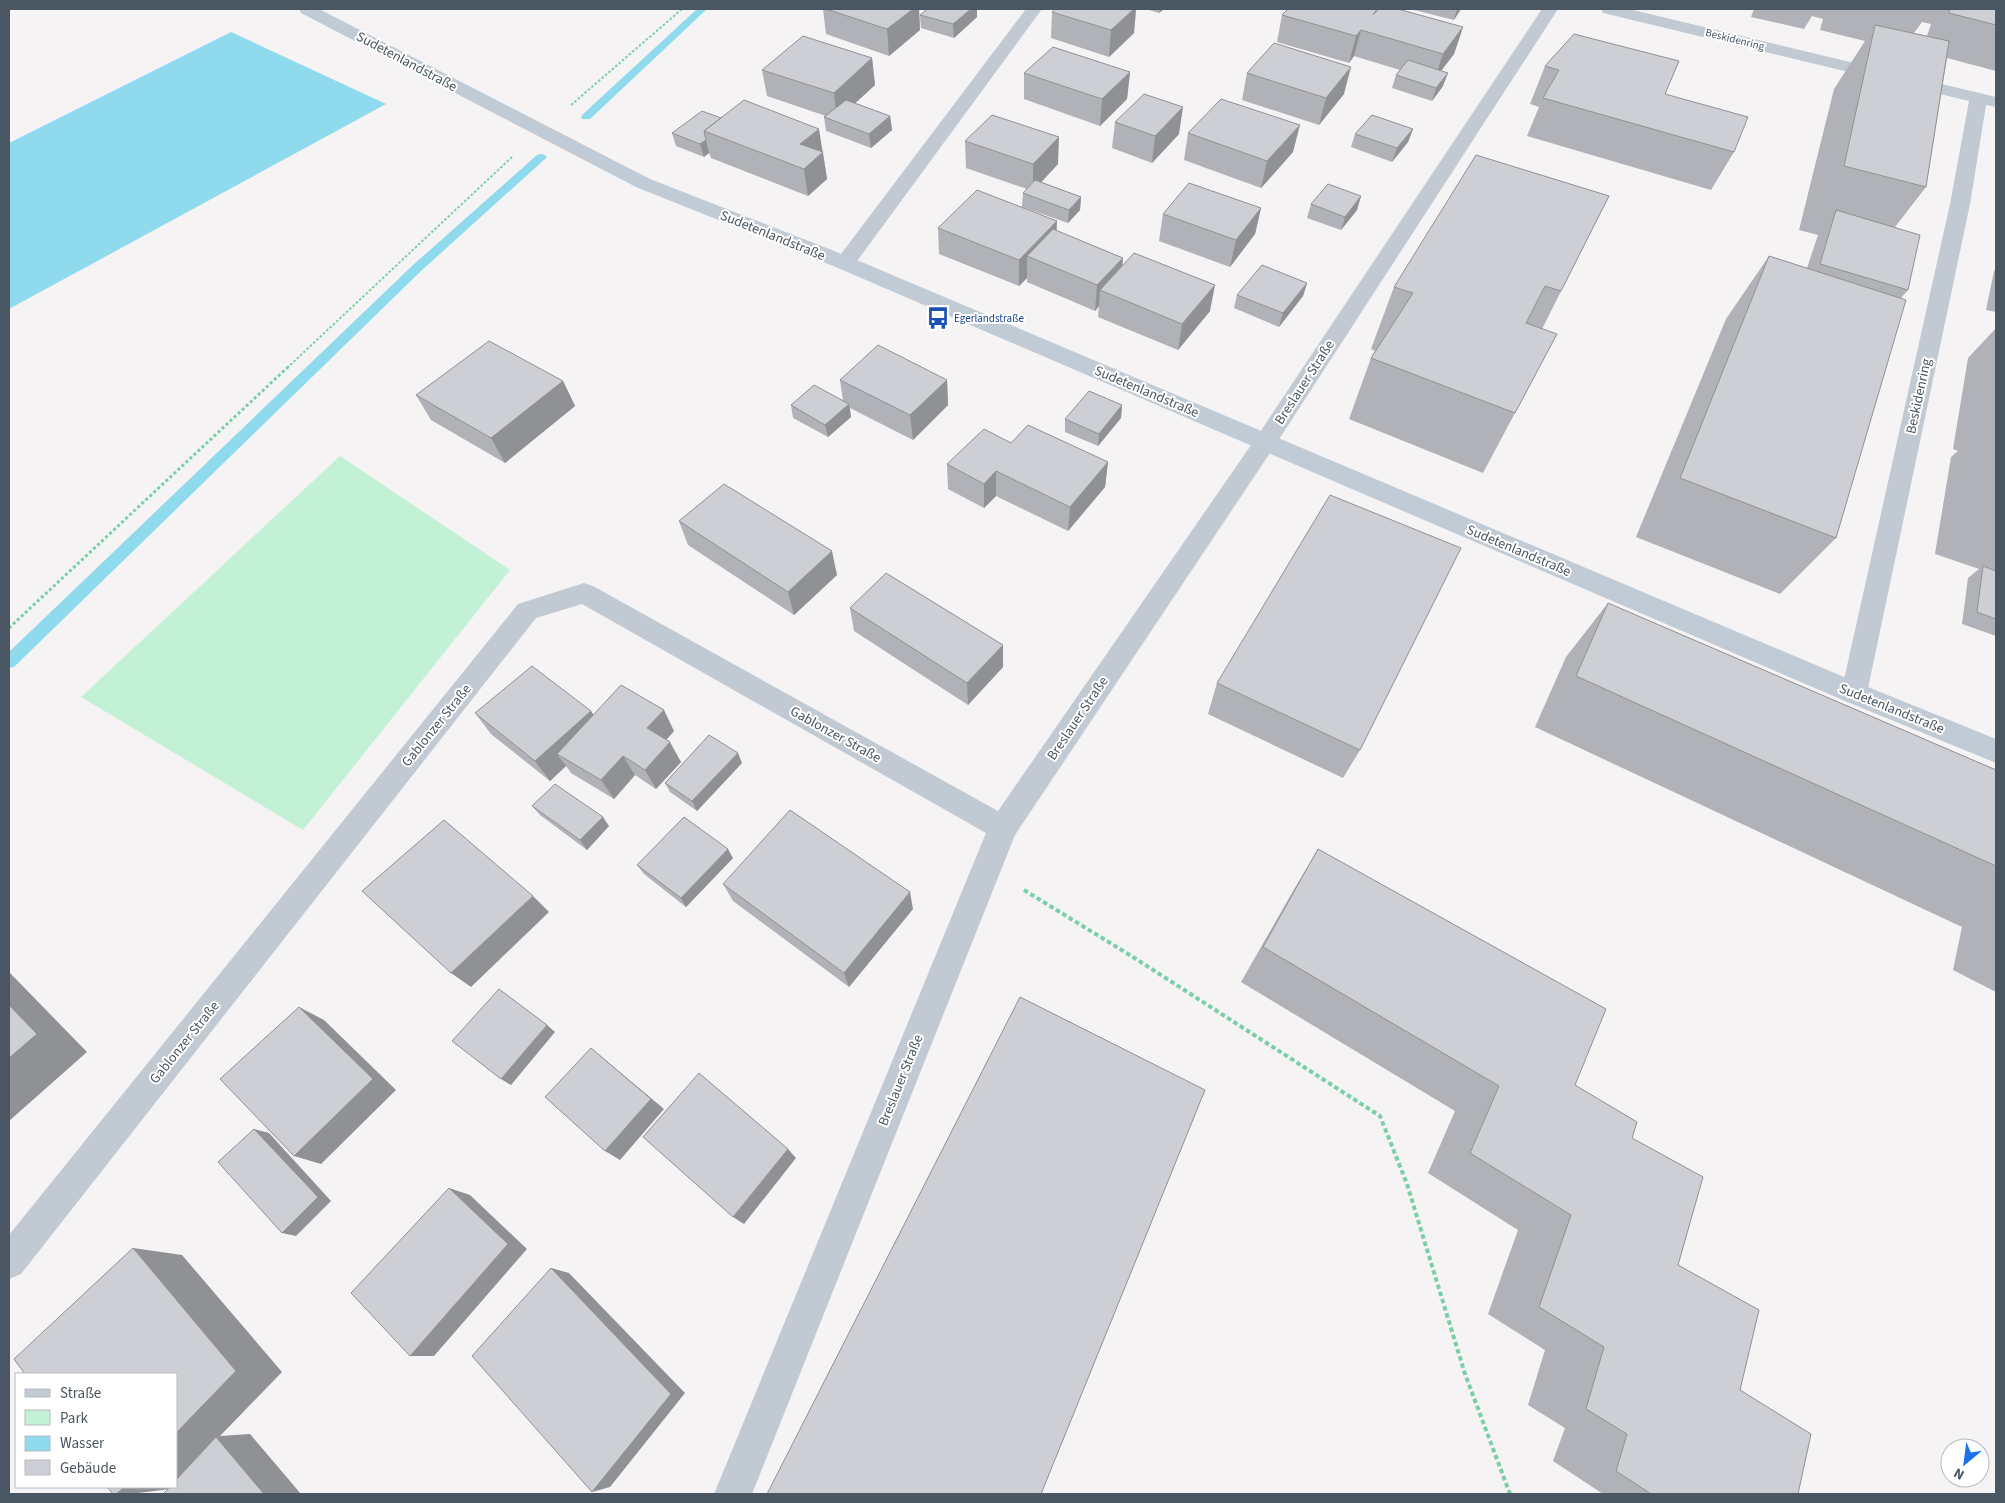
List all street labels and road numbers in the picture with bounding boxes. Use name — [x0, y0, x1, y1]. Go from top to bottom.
street label: Beskidenring — [1704, 25, 1766, 54]
street label: Sudetenlandstraße — [352, 27, 461, 97]
street label: Sudetenlandstraße — [717, 206, 828, 266]
street label: Breslauer Straße — [1270, 336, 1340, 429]
street label: Beskidenring — [1901, 357, 1937, 436]
street label: Sudetenlandstraße — [1091, 361, 1202, 423]
street label: Sudetenlandstraße — [1463, 520, 1574, 582]
street label: Breslauer Straße — [1042, 673, 1113, 764]
street label: Sudetenlandstraße — [1836, 679, 1947, 739]
street label: Gablonzer Straße — [397, 680, 476, 771]
street label: Gablonzer Straße — [786, 702, 885, 768]
street label: Gablonzer Straße — [145, 997, 224, 1088]
street label: Breslauer Straße — [873, 1032, 928, 1129]

